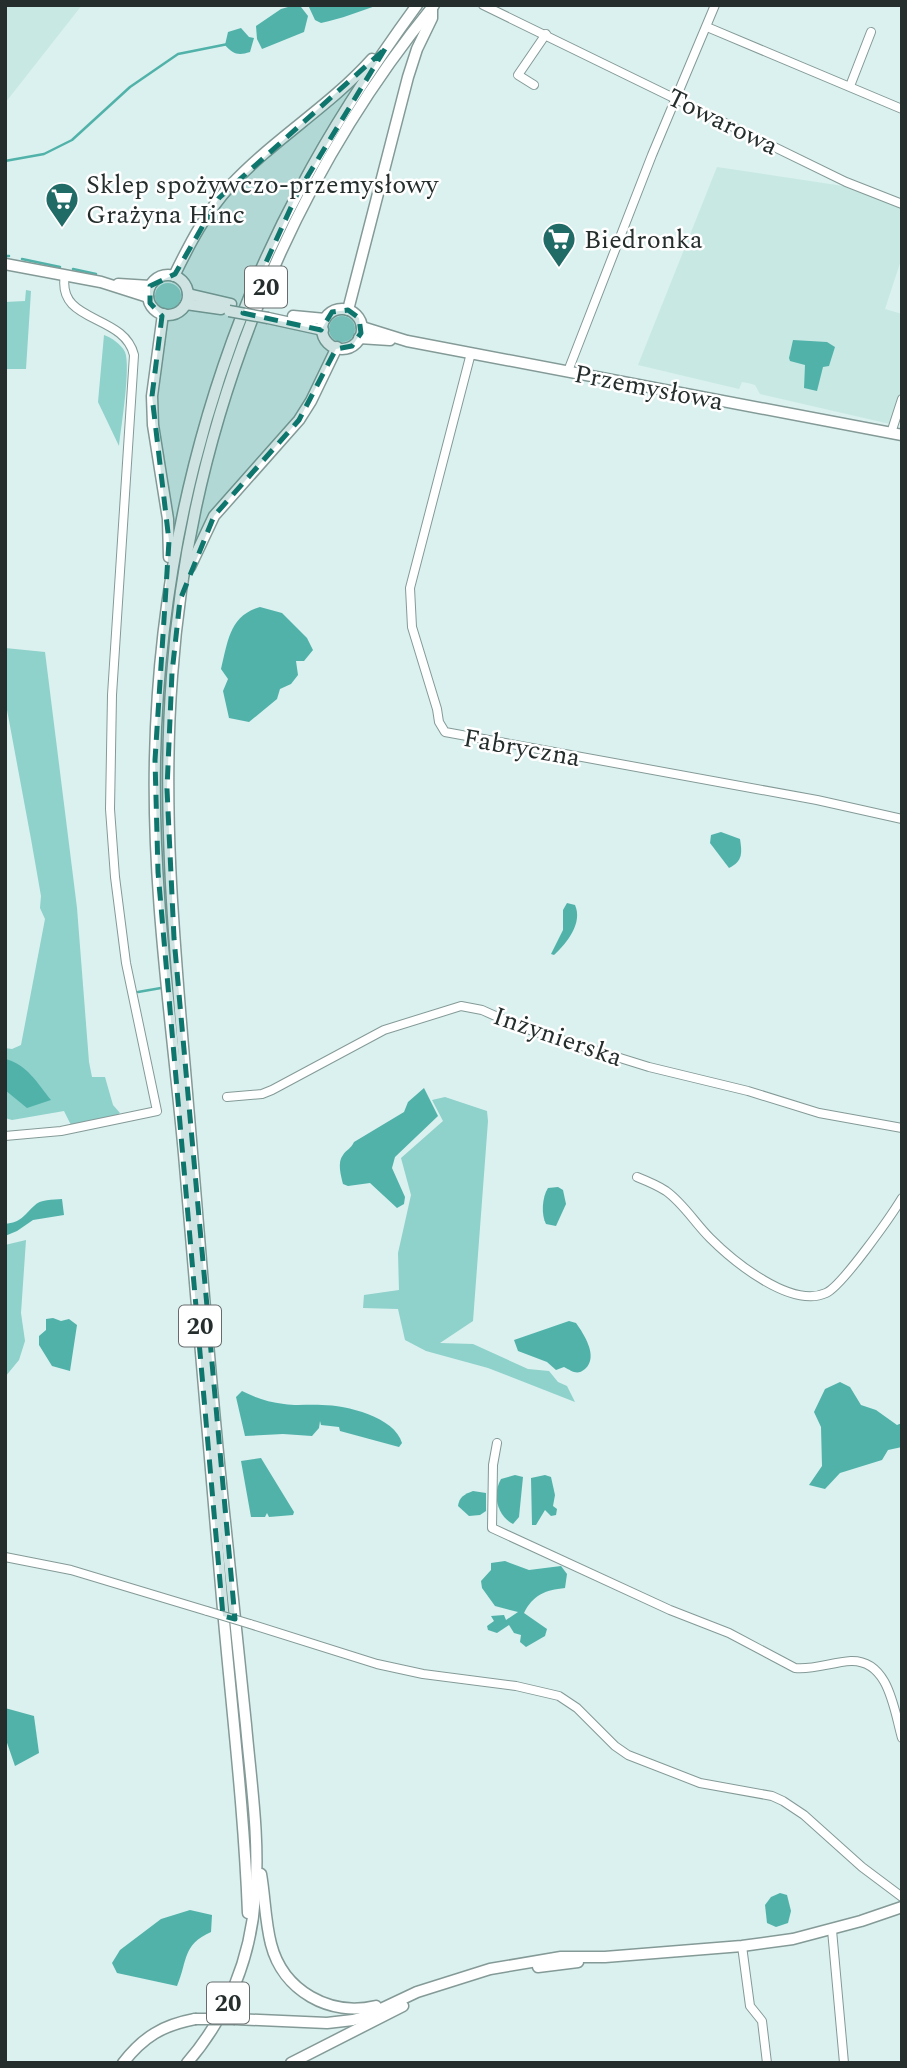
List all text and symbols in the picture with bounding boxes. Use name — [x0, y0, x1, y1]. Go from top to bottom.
street label: Towarowa — [660, 78, 785, 166]
place label: Sklep spożywczo-przemysłowy Grażyna Hinc — [86, 165, 440, 235]
supermarket icon: Sklep spożywczo-przemysłowy Grażyna Hinc — [43, 180, 81, 229]
supermarket icon: Biedronka — [540, 220, 578, 269]
place label: Biedronka — [584, 220, 703, 260]
road number: 20 — [245, 266, 287, 308]
street label: Przemysłowa — [571, 354, 727, 422]
street label: Fabryczna — [460, 718, 584, 778]
street label: Inżynierska — [488, 996, 628, 1078]
road number: 20 — [179, 1306, 221, 1346]
road number: 20 — [207, 1982, 249, 2024]

